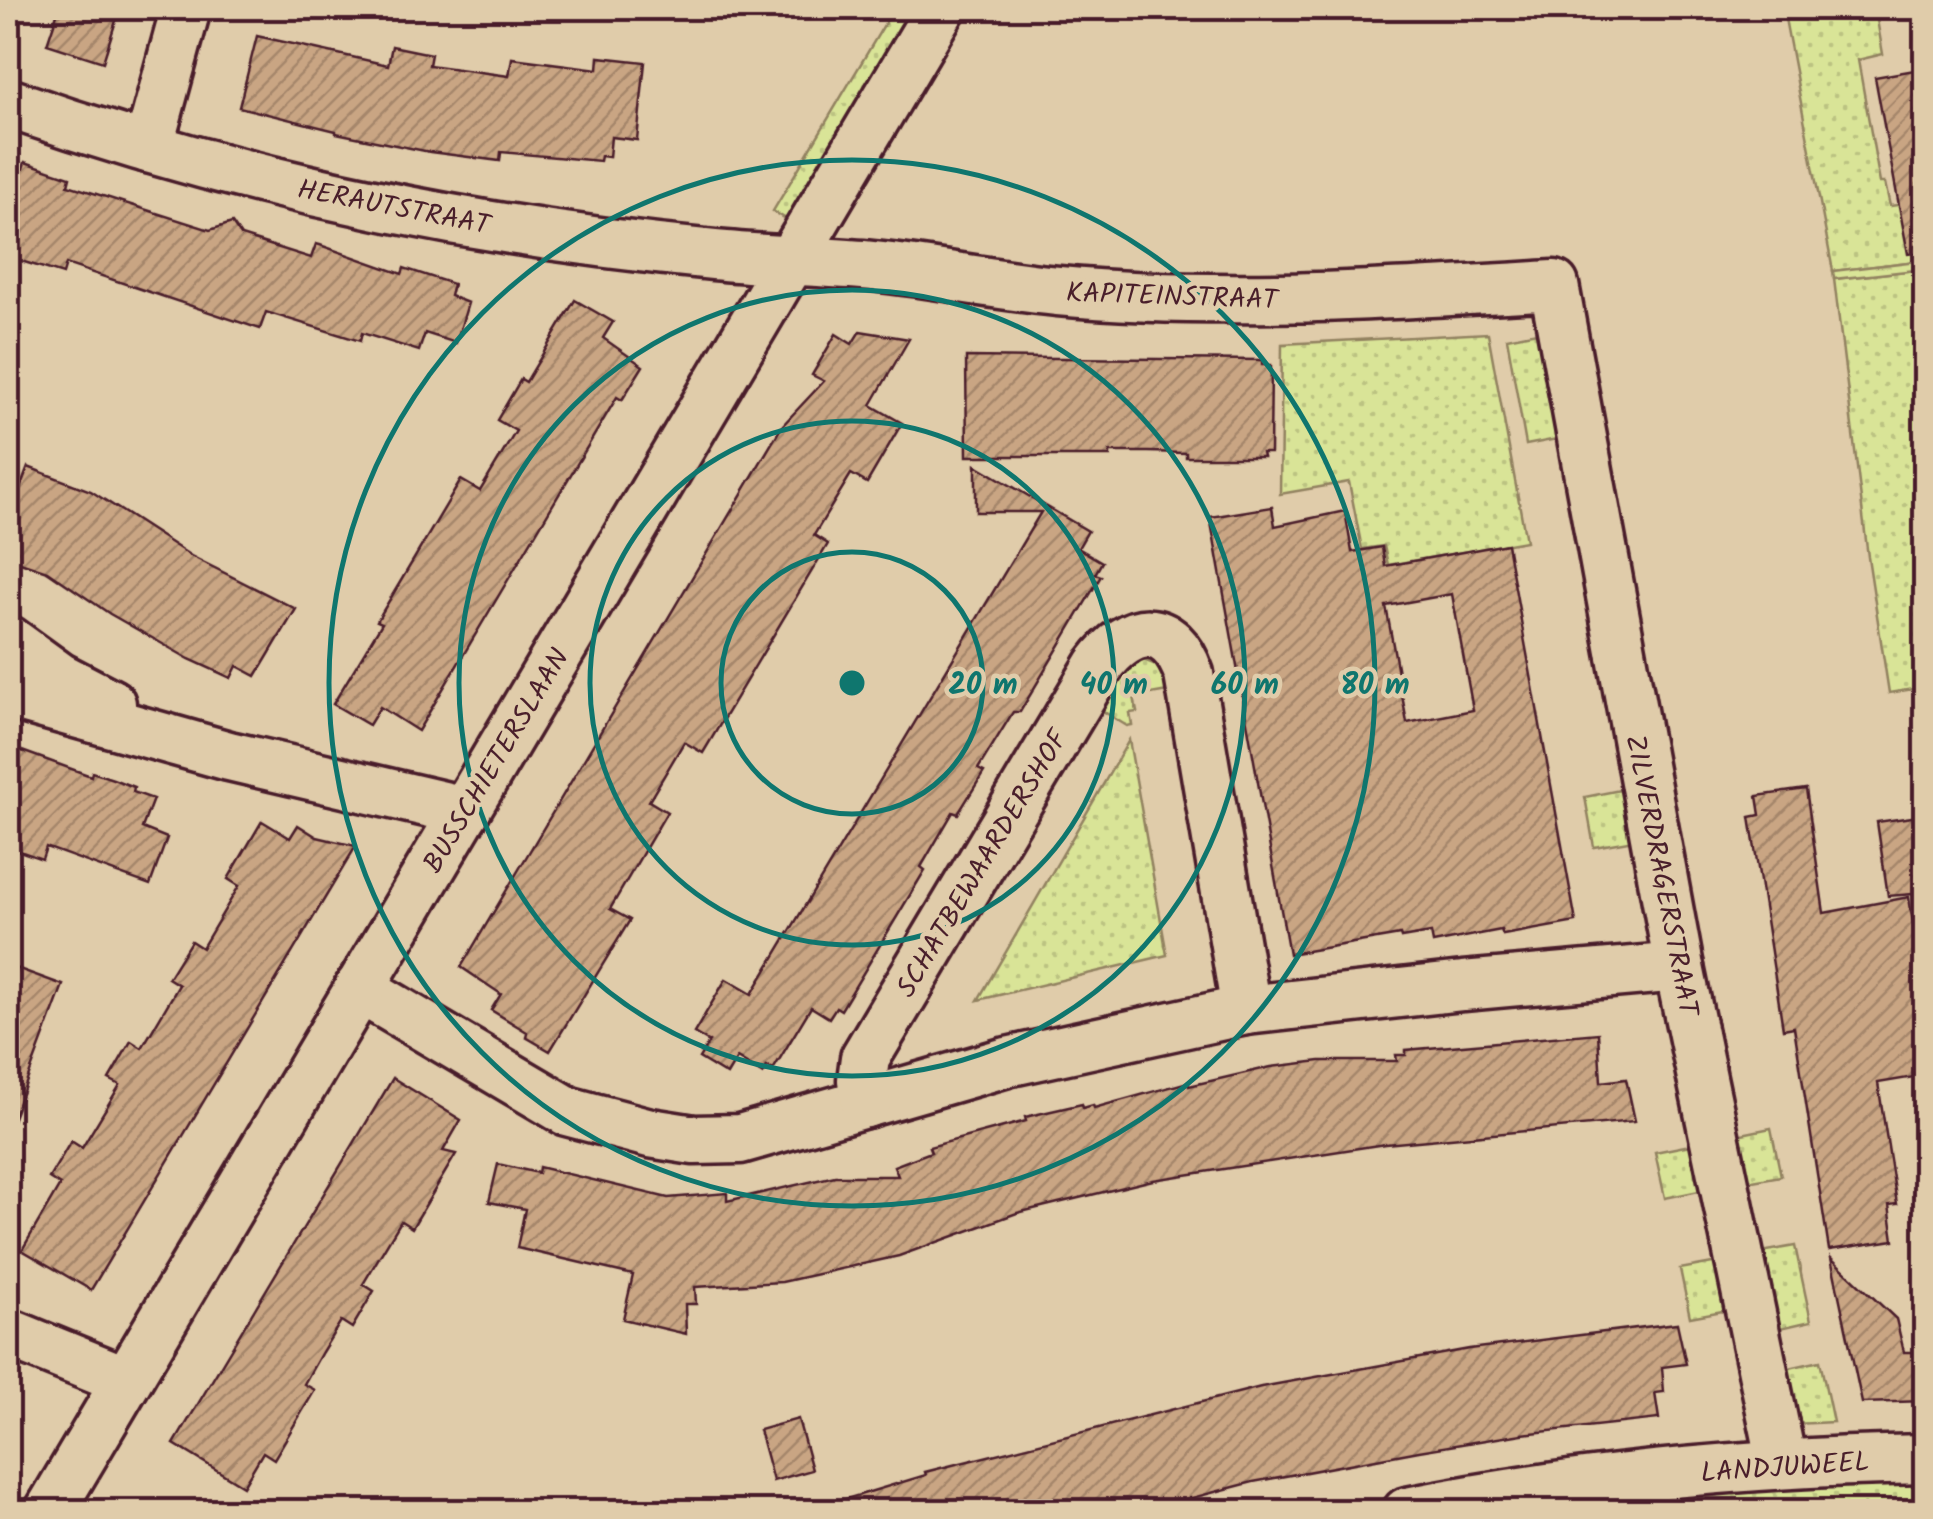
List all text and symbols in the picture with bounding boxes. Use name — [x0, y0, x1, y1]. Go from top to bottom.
street label: HERAUTSTRAAT — [293, 168, 496, 250]
street label: KAPITEINSTRAAT — [1065, 271, 1280, 324]
street label: BUSSCHIETERSLAAN — [412, 640, 582, 882]
text: 20 m — [949, 662, 1018, 710]
text: 40 m — [1080, 662, 1148, 710]
text: 60 m — [1211, 662, 1279, 710]
text: 80 m — [1340, 662, 1410, 710]
centre of rings — [834, 665, 870, 701]
street label: SCHATBEWAARDERSHOF — [885, 720, 1082, 1007]
street label: ZILVERDRAGERSTRAAT — [1611, 731, 1710, 1022]
street label: LANDJUWEEL — [1699, 1440, 1871, 1497]

